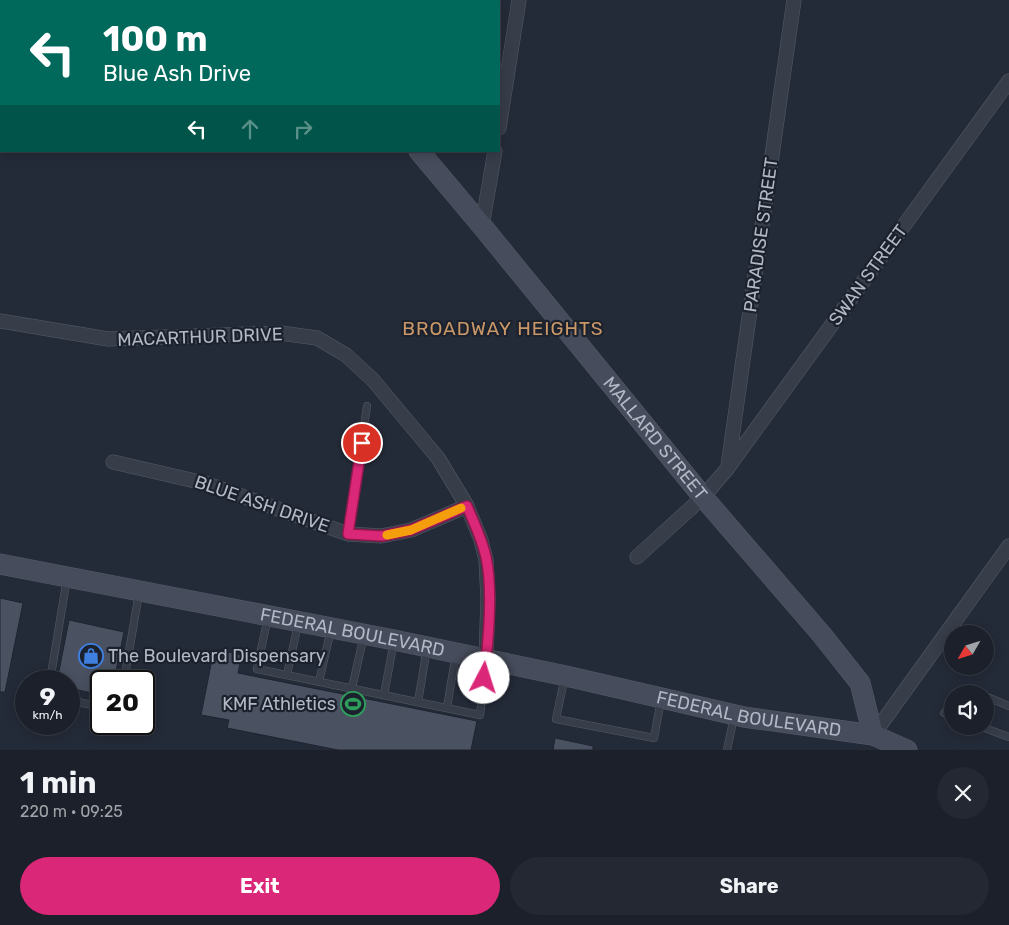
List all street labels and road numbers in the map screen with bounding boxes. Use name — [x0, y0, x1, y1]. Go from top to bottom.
street label: PARADISE STREET — [739, 156, 783, 314]
street label: SWAN STREET — [824, 220, 912, 330]
street label: MACARTHUR DRIVE — [117, 323, 283, 351]
street label: MALLARD STREET — [598, 372, 712, 505]
street label: BLUE ASH DRIVE — [192, 471, 332, 537]
street label: FEDERAL BOULEVARD — [258, 603, 447, 661]
street label: FEDERAL BOULEVARD — [654, 686, 843, 741]

